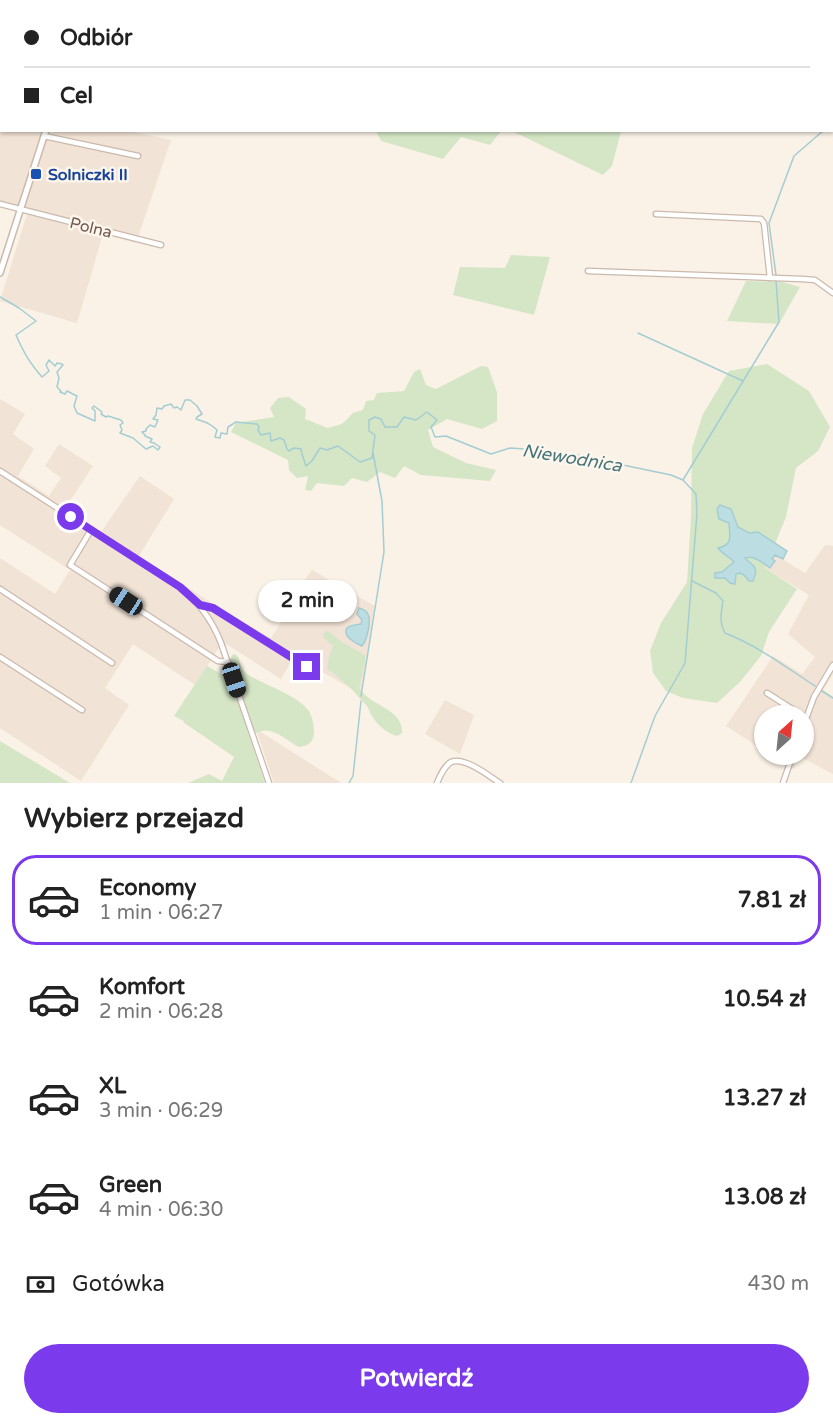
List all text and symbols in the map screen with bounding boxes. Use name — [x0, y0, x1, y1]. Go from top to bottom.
text: Odbiór — [60, 25, 133, 51]
text: Cel — [60, 83, 93, 109]
place label: Solniczki II — [48, 165, 128, 185]
marker: Solniczki II — [29, 167, 43, 181]
street label: Polna — [67, 213, 114, 243]
water label: Niewodnica — [521, 439, 624, 477]
route start — [57, 503, 84, 530]
callout: 2 min — [258, 580, 356, 622]
car — [106, 584, 146, 618]
text: 2 min — [281, 589, 334, 613]
route end — [293, 653, 320, 680]
car — [220, 660, 248, 700]
north arrow — [754, 705, 814, 765]
map controls — [754, 705, 814, 765]
text: Wybierz przejazd — [24, 802, 244, 835]
icon: car — [27, 873, 81, 927]
text: Economy — [99, 875, 196, 901]
text: 7.81 zł — [738, 887, 806, 913]
text: 1 min · 06:27 — [99, 901, 223, 925]
icon: car — [27, 972, 81, 1026]
text: Komfort — [99, 974, 185, 1000]
text: 10.54 zł — [723, 986, 806, 1012]
text: 2 min · 06:28 — [99, 1000, 223, 1024]
icon: car — [27, 1071, 81, 1125]
text: XL — [99, 1073, 126, 1099]
text: 13.27 zł — [723, 1085, 806, 1111]
text: 3 min · 06:29 — [99, 1099, 223, 1123]
icon: car — [27, 1170, 81, 1224]
text: Green — [99, 1172, 162, 1198]
text: 13.08 zł — [723, 1184, 806, 1210]
text: 4 min · 06:30 — [99, 1198, 223, 1222]
icon: cash — [24, 1268, 57, 1301]
text: Gotówka — [72, 1271, 165, 1297]
text: 430 m — [748, 1272, 809, 1296]
button: Potwierdź — [24, 1344, 809, 1413]

